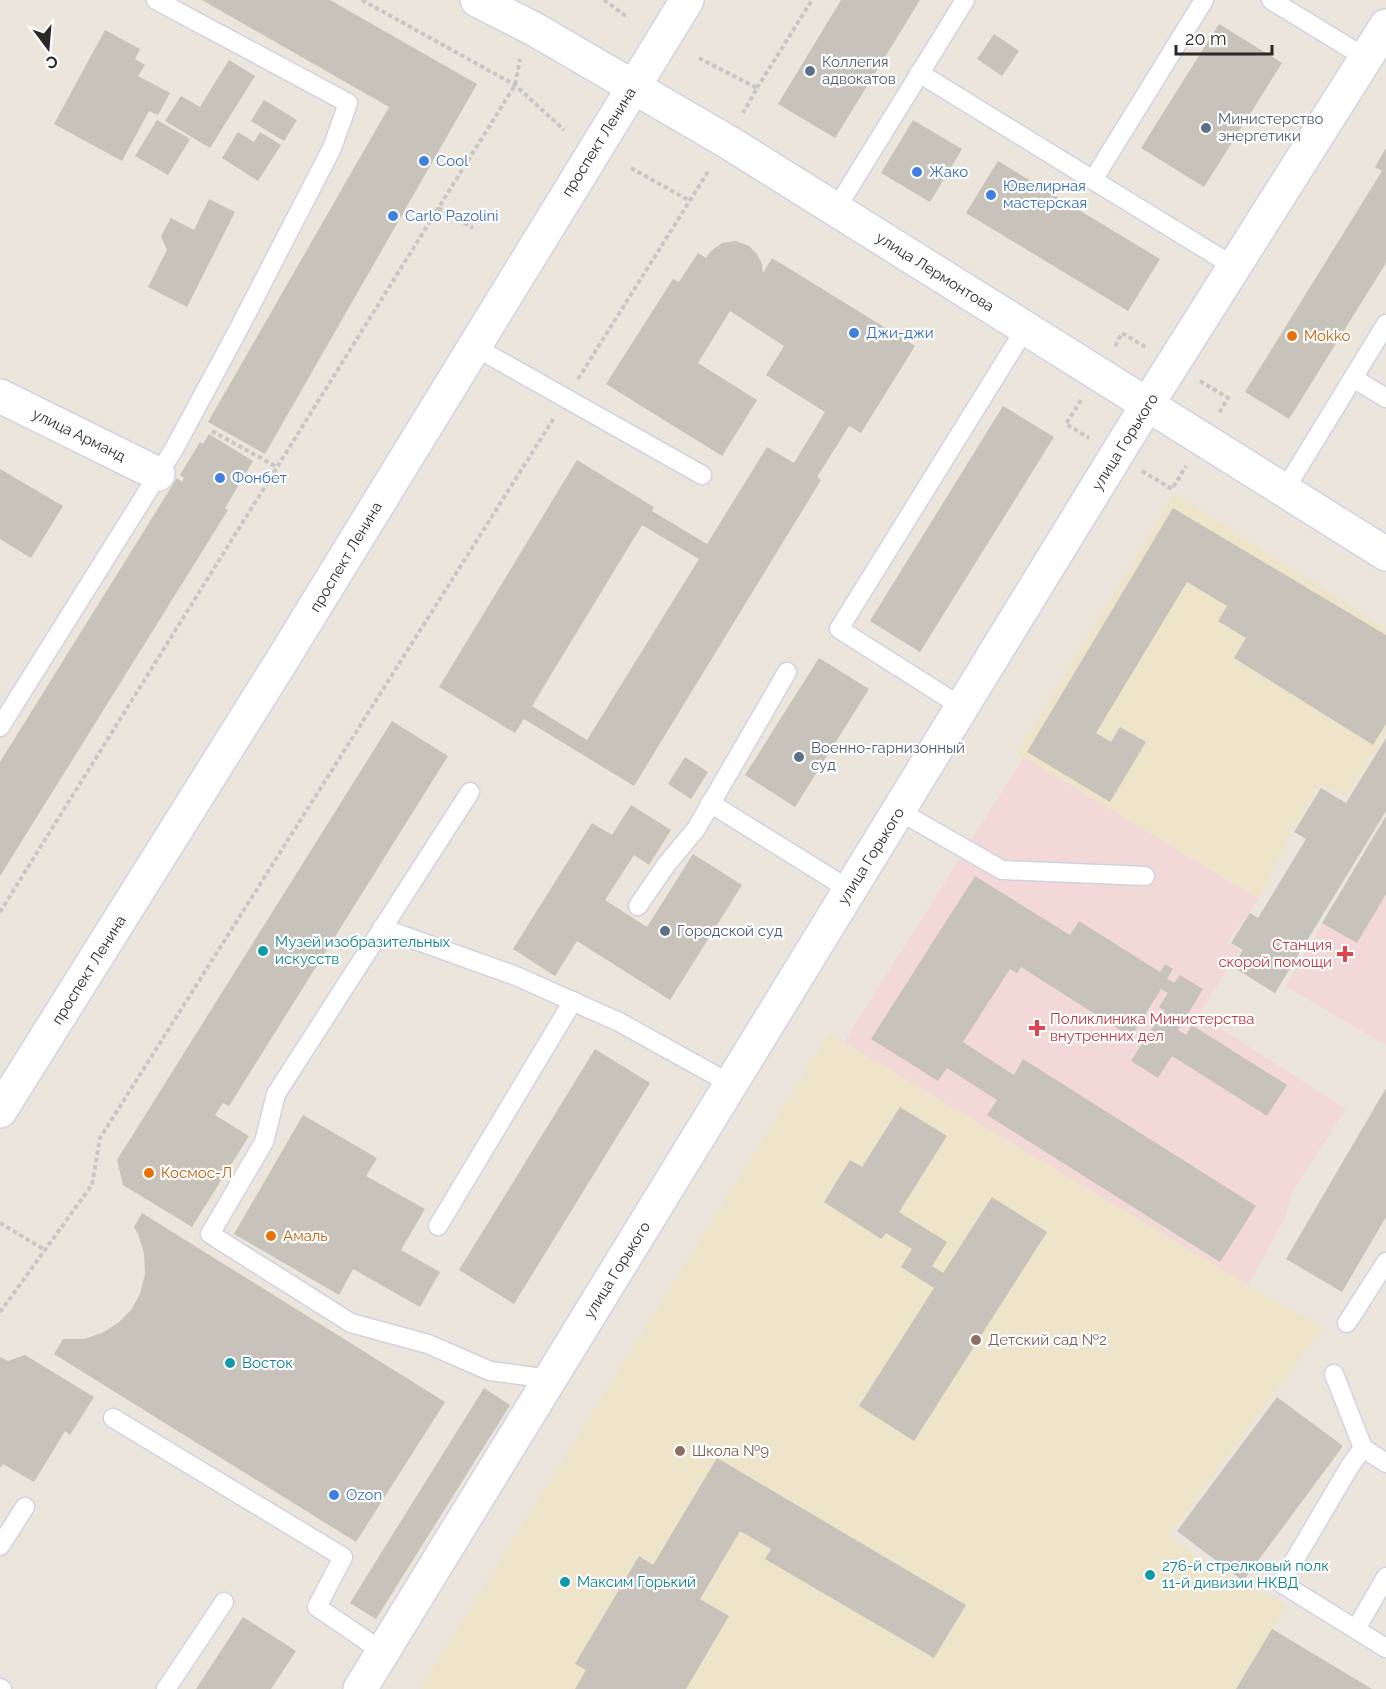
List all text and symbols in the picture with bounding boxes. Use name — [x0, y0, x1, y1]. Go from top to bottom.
north arrow — [18, 18, 78, 78]
scale bar — [1176, 18, 1272, 56]
text: 20 m — [1185, 28, 1227, 49]
text: С — [44, 51, 60, 73]
place label: Коллегия адвокатов — [822, 53, 896, 88]
marker: Коллегия адвокатов — [803, 64, 817, 78]
street label: проспект Ленина — [558, 84, 640, 200]
place label: Министерство энергетики — [1218, 110, 1324, 145]
marker: Министерство энергетики — [1199, 121, 1213, 135]
place label: Cool — [436, 152, 469, 170]
marker: Cool — [417, 154, 431, 168]
place label: Жако — [929, 163, 968, 181]
marker: Жако — [910, 165, 924, 179]
place label: Ювелирная мастерская — [1003, 177, 1087, 212]
marker: Ювелирная мастерская — [984, 188, 998, 202]
place label: Carlo Pazolini — [405, 207, 498, 225]
marker: Carlo Pazolini — [386, 209, 400, 223]
street label: улица Лермонтова — [873, 228, 997, 316]
place label: Джи-джи — [866, 324, 934, 342]
marker: Джи-джи — [847, 326, 861, 340]
place label: Mokko — [1304, 327, 1350, 345]
marker: Mokko — [1285, 329, 1299, 343]
street label: улица Горького — [1088, 390, 1162, 494]
street label: улица Арманд — [30, 405, 129, 465]
place label: Фонбет — [232, 469, 287, 487]
marker: Фонбет — [213, 471, 227, 485]
street label: проспект Ленина — [306, 499, 386, 615]
place label: Военно-гарнизонный суд — [811, 739, 965, 774]
marker: Военно-гарнизонный суд — [792, 750, 806, 764]
street label: улица Горького — [834, 804, 908, 908]
street label: проспект Ленина — [48, 912, 130, 1028]
place label: Городской суд — [677, 922, 783, 940]
marker: Городской суд — [658, 924, 672, 938]
place label: Музей изобразительных искусств — [275, 933, 451, 968]
place label: Станция скорой помощи — [1218, 936, 1332, 971]
marker: Музей изобразительных искусств — [256, 944, 270, 958]
marker: Станция скорой помощи — [1336, 945, 1354, 963]
place label: Поликлиника Министерства внутренних дел — [1050, 1010, 1255, 1045]
marker: Поликлиника Министерства внутренних дел — [1028, 1019, 1046, 1037]
place label: Космос-Л — [161, 1164, 232, 1182]
marker: Космос-Л — [142, 1166, 156, 1180]
street label: улица Горького — [580, 1218, 654, 1322]
place label: Амаль — [283, 1227, 328, 1245]
marker: Амаль — [264, 1229, 278, 1243]
place label: Детский сад №2 — [988, 1331, 1107, 1349]
marker: Детский сад №2 — [969, 1333, 983, 1347]
place label: Восток — [242, 1354, 293, 1372]
marker: Восток — [223, 1356, 237, 1370]
place label: Школа №9 — [692, 1442, 769, 1460]
marker: Школа №9 — [673, 1444, 687, 1458]
place label: Ozon — [346, 1486, 382, 1504]
marker: Ozon — [327, 1488, 341, 1502]
place label: 276-й стрелковый полк 11-й дивизии НКВД — [1162, 1557, 1329, 1592]
marker: 276-й стрелковый полк 11-й дивизии НКВД — [1143, 1568, 1157, 1582]
place label: Максим Горький — [577, 1573, 696, 1591]
marker: Максим Горький — [558, 1575, 572, 1589]

